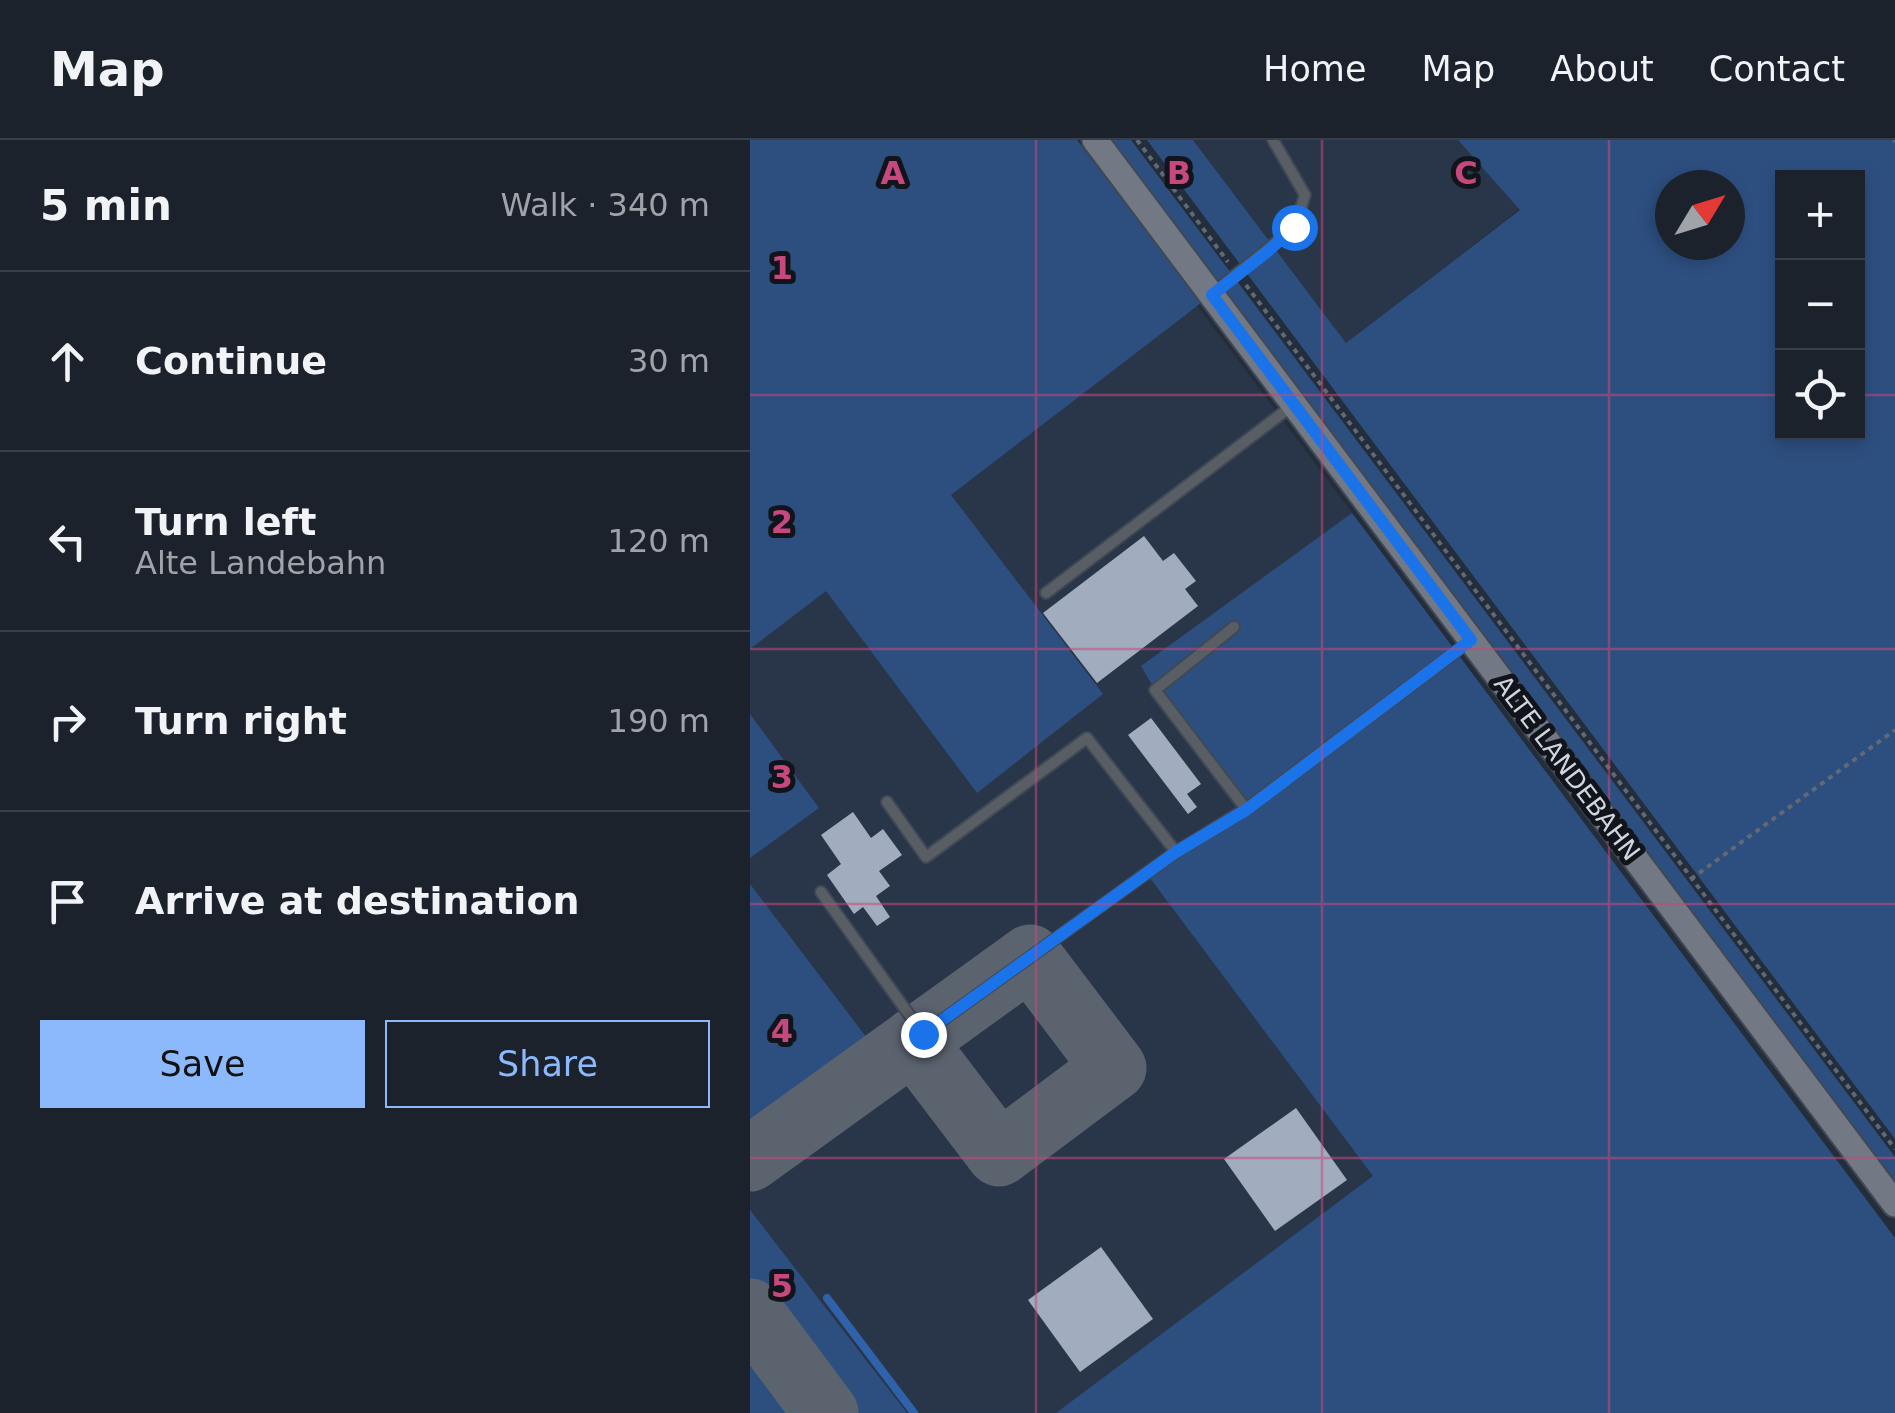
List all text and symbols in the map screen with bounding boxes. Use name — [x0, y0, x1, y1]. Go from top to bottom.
text: Map — [50, 41, 165, 97]
text: Home — [1263, 49, 1366, 89]
text: Map — [1421, 49, 1495, 89]
text: About — [1550, 49, 1654, 89]
text: Contact — [1709, 49, 1845, 89]
text: A — [881, 154, 906, 192]
text: B — [1167, 154, 1191, 192]
text: C — [1454, 154, 1478, 192]
north arrow — [1655, 170, 1745, 260]
map controls — [1775, 170, 1865, 440]
button: + — [1775, 170, 1865, 260]
text: 5 min — [40, 181, 172, 230]
text: Walk · 340 m — [500, 186, 710, 224]
route start — [1272, 205, 1318, 251]
text: 1 — [771, 249, 793, 287]
button: − — [1775, 260, 1865, 350]
icon: ahead — [40, 334, 95, 389]
text: Continue — [135, 339, 327, 383]
text: 30 m — [628, 342, 710, 380]
button: locate — [1775, 350, 1865, 440]
text: Turn left — [135, 500, 316, 544]
text: 2 — [771, 503, 793, 541]
icon: left — [40, 514, 95, 569]
text: 120 m — [608, 522, 710, 560]
text: Alte Landebahn — [135, 544, 386, 582]
street label: ALTE LANDEBAHN — [1488, 670, 1646, 866]
icon: right — [40, 694, 95, 749]
text: Turn right — [135, 699, 347, 743]
text: 190 m — [608, 702, 710, 740]
text: 3 — [771, 758, 793, 796]
icon: arrive — [40, 874, 95, 929]
text: Arrive at destination — [135, 879, 580, 923]
text: 4 — [771, 1012, 793, 1050]
route end — [901, 1012, 947, 1058]
button: Save — [40, 1020, 365, 1108]
button: Share — [385, 1020, 710, 1108]
text: 5 — [771, 1267, 793, 1305]

